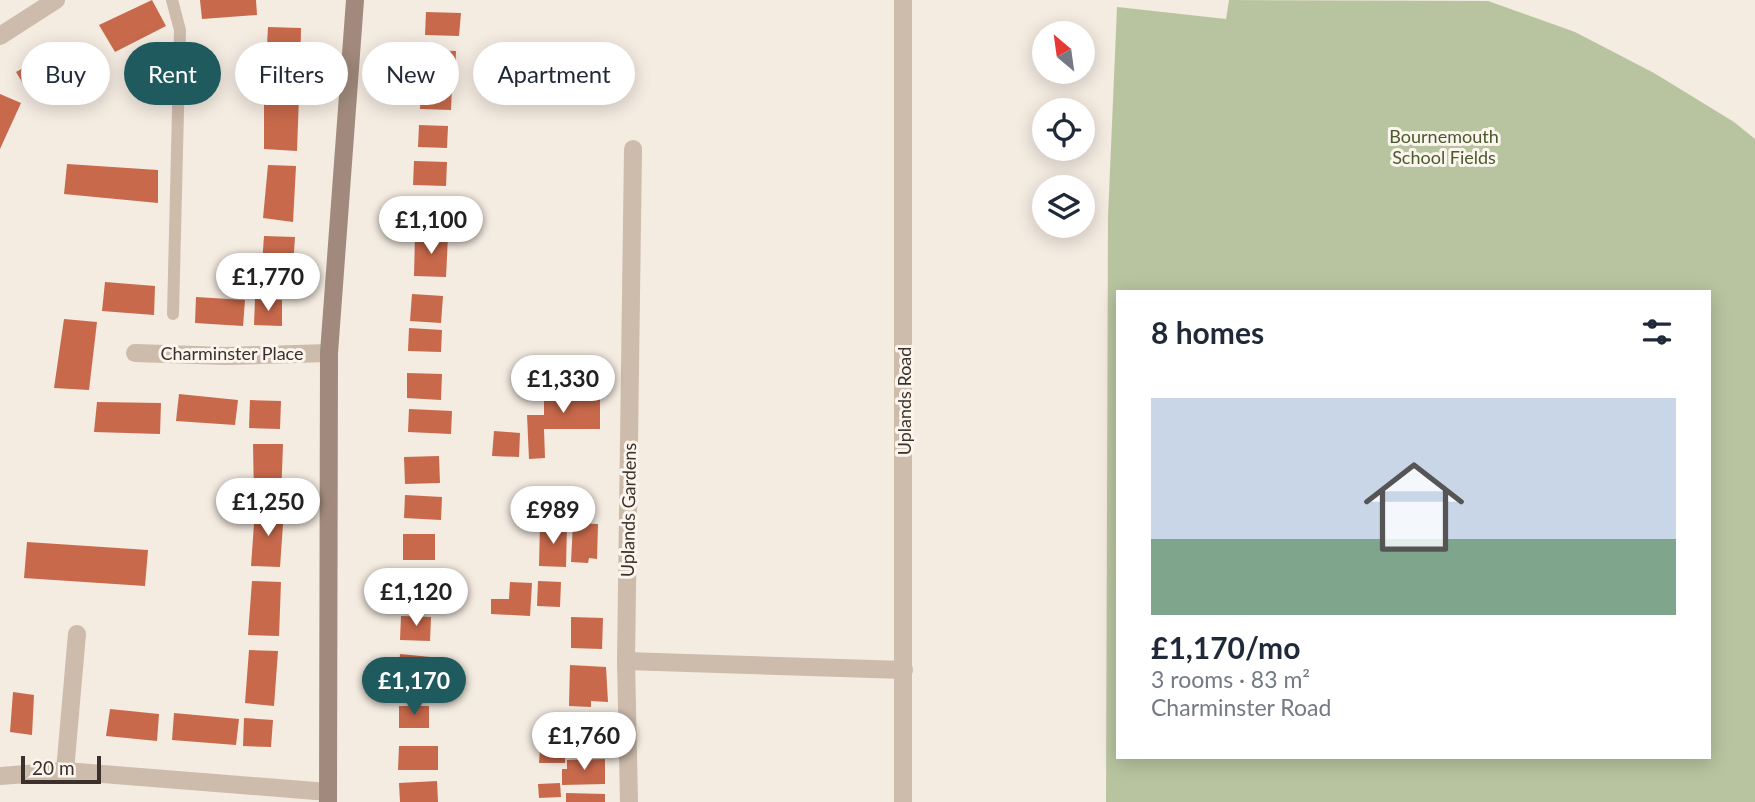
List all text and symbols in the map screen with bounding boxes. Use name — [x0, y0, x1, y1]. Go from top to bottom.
north arrow — [1032, 21, 1096, 84]
map controls — [1032, 21, 1095, 238]
chip: Buy — [21, 42, 110, 105]
chip: Rent — [124, 42, 221, 105]
chip: Filters — [235, 42, 348, 105]
chip: New — [362, 42, 459, 105]
chip: Apartment — [473, 42, 635, 105]
button: locate — [1032, 98, 1095, 161]
park label: Bournemouth School Fields — [1389, 125, 1499, 168]
button: layers — [1032, 175, 1095, 238]
pin: £1,100 — [374, 196, 488, 256]
text: £1,100 — [395, 205, 467, 233]
pin: £1,770 — [211, 254, 325, 313]
text: £1,770 — [232, 262, 304, 290]
icon: filters — [1638, 313, 1676, 351]
text: 8 homes — [1151, 314, 1264, 350]
street label: Charminster Place — [160, 342, 304, 364]
street label: Uplands Road — [893, 347, 915, 455]
pin: £1,330 — [506, 356, 620, 415]
text: £1,330 — [527, 364, 599, 392]
street label: Uplands Gardens — [616, 442, 640, 577]
icon: home — [1351, 444, 1477, 570]
pin: £1,250 — [211, 478, 325, 538]
pin: £989 — [512, 486, 594, 546]
text: £1,250 — [232, 487, 304, 515]
text: £989 — [526, 495, 580, 523]
pin: £1,120 — [359, 568, 473, 628]
text: £1,120 — [380, 577, 452, 605]
text: £1,170/mo — [1151, 629, 1300, 665]
pin: £1,170 — [357, 658, 471, 717]
text: 3 rooms · 83 m² — [1151, 665, 1310, 693]
text: £1,170 — [378, 666, 450, 694]
text: Charminster Road — [1151, 693, 1331, 721]
pin: £1,760 — [527, 712, 641, 772]
text: £1,760 — [548, 721, 620, 749]
scale bar — [21, 753, 102, 785]
text: 20 m — [32, 756, 75, 779]

